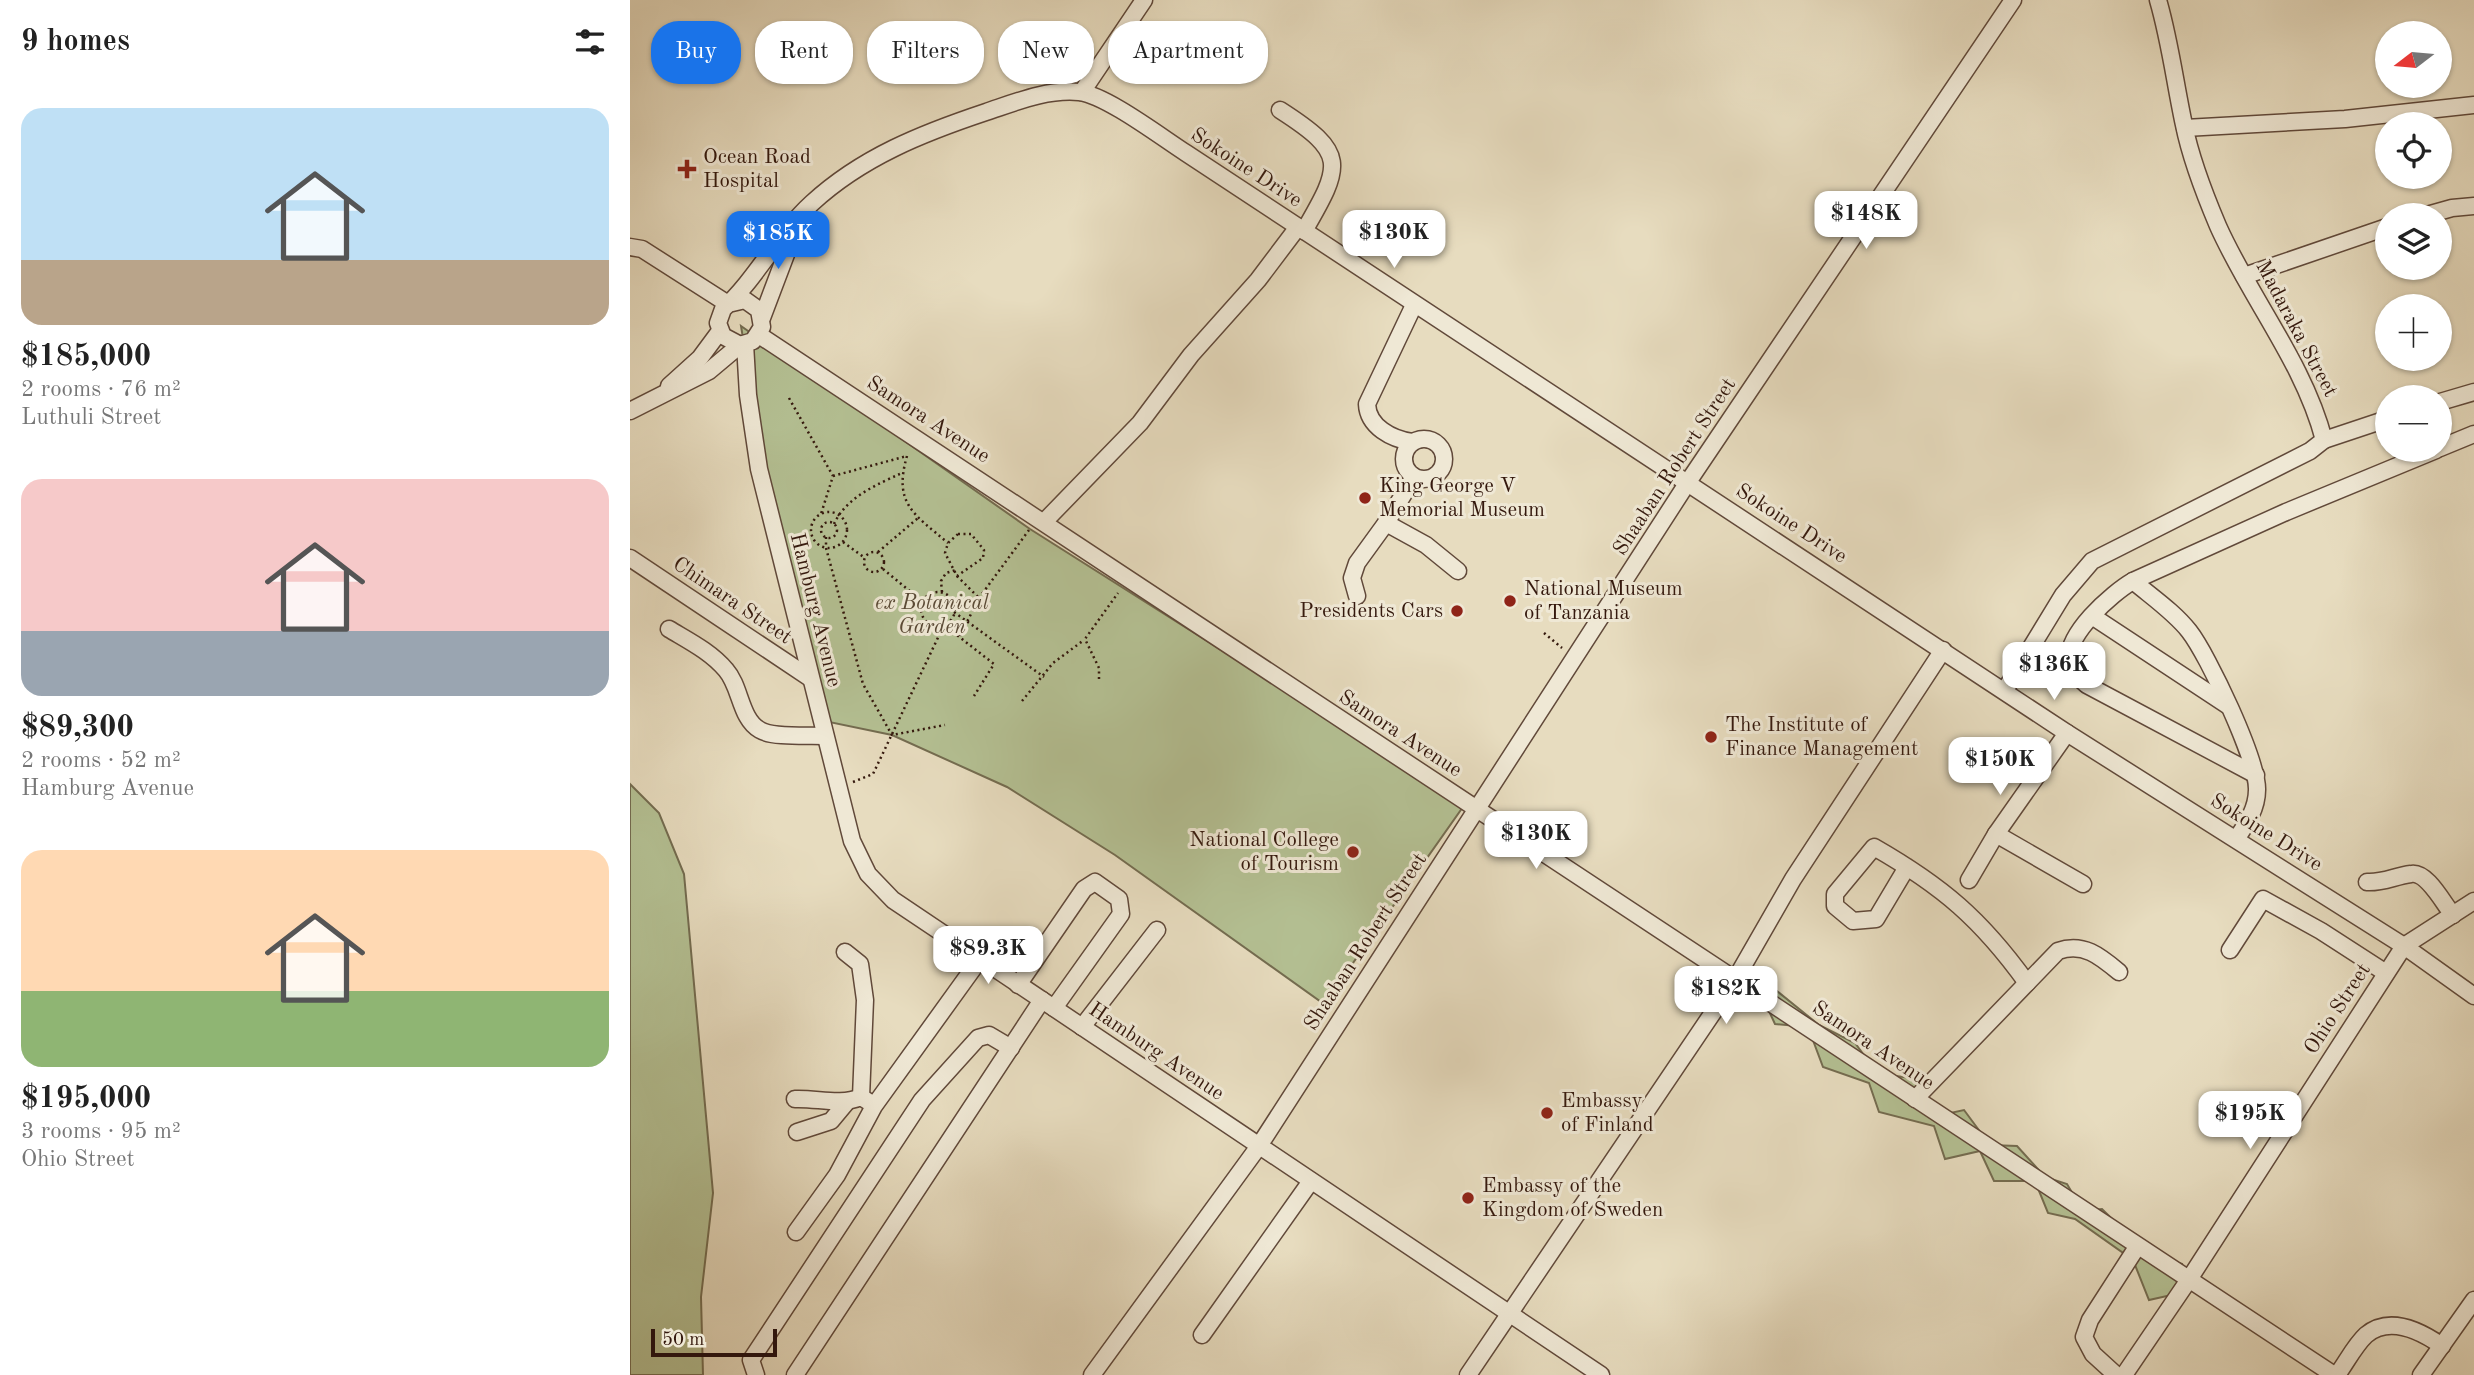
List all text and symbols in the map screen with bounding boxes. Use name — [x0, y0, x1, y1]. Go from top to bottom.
chip: Buy — [651, 21, 741, 84]
chip: Rent — [755, 21, 853, 84]
chip: Filters — [867, 21, 984, 84]
chip: New — [998, 21, 1094, 84]
chip: Apartment — [1108, 21, 1268, 84]
north arrow — [2375, 21, 2452, 98]
map controls — [2375, 21, 2452, 462]
icon: filters — [571, 23, 609, 61]
text: 9 homes — [21, 27, 130, 57]
button: locate — [2375, 112, 2452, 189]
street label: Sokoine Drive — [1187, 124, 1305, 212]
place label: Ocean Road Hospital — [703, 147, 811, 192]
icon: home — [252, 153, 378, 279]
marker: Ocean Road Hospital — [677, 159, 697, 179]
pin: $148K — [1817, 191, 1915, 251]
text: $148K — [1830, 202, 1902, 225]
button: layers — [2375, 203, 2452, 280]
pin: $130K — [1345, 210, 1443, 270]
pin: $185K — [729, 212, 827, 271]
text: $130K — [1358, 221, 1430, 244]
text: $185K — [742, 222, 814, 245]
street label: Madaraka Street — [2251, 257, 2341, 401]
button: + — [2375, 294, 2452, 371]
text: $185,000 — [21, 342, 151, 372]
street label: Samora Avenue — [863, 373, 993, 467]
street label: Shaaban Robert Street — [1610, 375, 1740, 559]
text: 2 rooms · 76 m² — [21, 378, 181, 401]
button: − — [2375, 385, 2452, 462]
text: Luthuli Street — [21, 406, 161, 429]
place label: King George V Memorial Museum — [1379, 476, 1545, 521]
street label: Sokoine Drive — [1732, 480, 1850, 568]
marker: King George V Memorial Museum — [1357, 490, 1373, 506]
icon: home — [252, 524, 378, 650]
street label: Hamburg Avenue — [786, 531, 844, 689]
street label: Chimara Street — [669, 554, 795, 648]
place label: National Museum of Tanzania — [1524, 579, 1683, 624]
park label: ex Botanical Garden — [875, 593, 989, 638]
marker: National Museum of Tanzania — [1502, 593, 1518, 609]
place label: Presidents Cars — [1299, 601, 1443, 622]
marker: Presidents Cars — [1449, 603, 1465, 619]
pin: $136K — [2005, 642, 2103, 702]
text: $136K — [2018, 653, 2090, 676]
street label: Samora Avenue — [1335, 687, 1465, 781]
text: $89,300 — [21, 713, 134, 743]
place label: The Institute of Finance Management — [1725, 715, 1918, 760]
marker: The Institute of Finance Management — [1703, 729, 1719, 745]
pin: $150K — [1951, 738, 2049, 797]
text: $150K — [1964, 748, 2036, 771]
text: 2 rooms · 52 m² — [21, 749, 181, 772]
text: Hamburg Avenue — [21, 777, 194, 800]
street label: Sokoine Drive — [2206, 790, 2326, 876]
pin: $130K — [1487, 812, 1585, 871]
text: $130K — [1500, 822, 1572, 845]
place label: National College of Tourism — [1189, 830, 1339, 875]
marker: National College of Tourism — [1345, 844, 1361, 860]
street label: Shaaban Robert Street — [1301, 850, 1431, 1034]
icon: home — [252, 895, 378, 1021]
pin: $89.3K — [931, 926, 1045, 986]
text: $89.3K — [949, 937, 1027, 960]
street label: Ohio Street — [2301, 960, 2375, 1058]
pin: $182K — [1677, 967, 1775, 1026]
text: $182K — [1690, 977, 1762, 1000]
street label: Samora Avenue — [1808, 998, 1938, 1094]
street label: Hamburg Avenue — [1085, 999, 1227, 1105]
text: $195,000 — [21, 1084, 151, 1114]
place label: Embassy of Finland — [1561, 1091, 1654, 1136]
pin: $195K — [2201, 1092, 2299, 1151]
text: $195K — [2214, 1102, 2286, 1125]
marker: Embassy of Finland — [1539, 1105, 1555, 1121]
text: 3 rooms · 95 m² — [21, 1120, 181, 1143]
text: Ohio Street — [21, 1148, 135, 1171]
place label: Embassy of the Kingdom of Sweden — [1482, 1176, 1663, 1221]
marker: Embassy of the Kingdom of Sweden — [1460, 1190, 1476, 1206]
scale bar — [651, 1326, 777, 1358]
text: 50 m — [662, 1331, 704, 1350]

